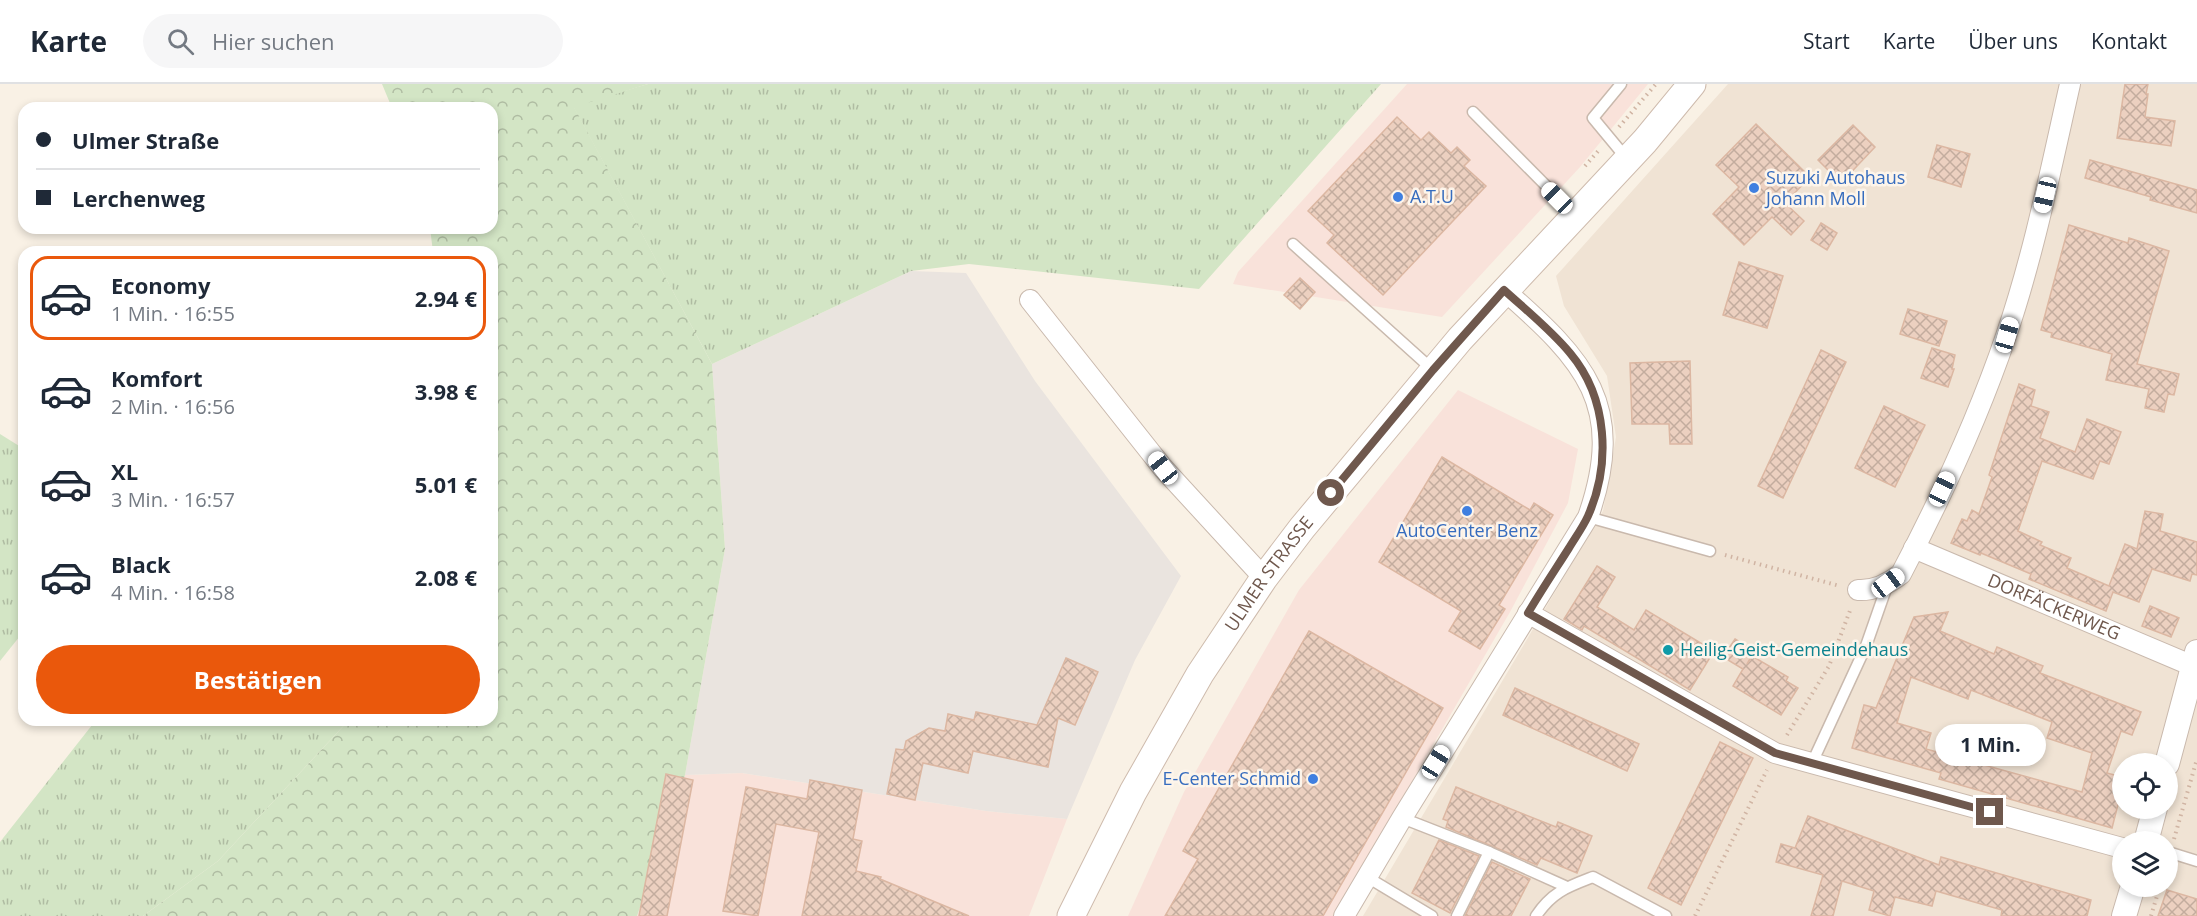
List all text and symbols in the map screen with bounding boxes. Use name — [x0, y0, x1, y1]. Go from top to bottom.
search box — [143, 14, 563, 68]
text: Karte — [30, 22, 107, 60]
icon: search — [164, 25, 197, 58]
text: Hier suchen — [212, 26, 335, 56]
text: Start — [1803, 27, 1850, 55]
text: Karte — [1883, 27, 1935, 55]
text: Über uns — [1968, 27, 2058, 55]
text: Kontakt — [2091, 27, 2167, 55]
text: Ulmer Straße — [72, 125, 219, 155]
place label: Suzuki Autohaus Johann Moll — [1764, 165, 1905, 210]
car — [2032, 175, 2058, 215]
car — [1538, 179, 1576, 217]
marker: Suzuki Autohaus Johann Moll — [1747, 181, 1761, 195]
text: Lerchenweg — [72, 183, 205, 213]
place label: A.T.U — [1410, 184, 1454, 208]
marker: A.T.U — [1391, 190, 1405, 204]
text: Economy — [111, 270, 210, 300]
icon: car — [39, 271, 93, 325]
text: 2.94 € — [415, 283, 477, 313]
text: 1 Min. · 16:55 — [111, 300, 235, 327]
car — [1993, 315, 2021, 355]
text: Komfort — [111, 363, 203, 393]
icon: car — [39, 364, 93, 418]
text: 3.98 € — [415, 376, 477, 406]
text: 2 Min. · 16:56 — [111, 393, 235, 420]
car — [1145, 448, 1181, 488]
text: XL — [111, 456, 138, 486]
icon: car — [39, 457, 93, 511]
text: 5.01 € — [415, 469, 477, 499]
car — [1926, 469, 1958, 509]
route start — [1317, 479, 1344, 506]
text: 3 Min. · 16:57 — [111, 486, 235, 513]
marker: AutoCenter Benz — [1460, 504, 1474, 518]
street label: ULMER STRASSE — [1219, 511, 1318, 636]
place label: AutoCenter Benz — [1396, 518, 1538, 542]
text: Black — [111, 549, 171, 579]
icon: car — [39, 550, 93, 604]
text: 2.08 € — [415, 562, 477, 592]
car — [1868, 565, 1908, 601]
street label: DORFÄCKERWEG — [1984, 568, 2125, 645]
text: 4 Min. · 16:58 — [111, 579, 235, 606]
place label: Heilig-Geist-Gemeindehaus — [1680, 637, 1908, 661]
marker: Heilig-Geist-Gemeindehaus — [1661, 643, 1675, 657]
button: Bestätigen — [36, 645, 480, 714]
callout: 1 Min. — [1934, 725, 2046, 767]
text: 1 Min. — [1960, 731, 2021, 758]
car — [1419, 742, 1453, 782]
map controls — [2112, 753, 2178, 897]
button: locate — [2112, 753, 2178, 819]
place label: E-Center Schmid — [1162, 766, 1301, 790]
marker: E-Center Schmid — [1306, 772, 1320, 786]
route end — [1976, 798, 2003, 825]
button: layers — [2112, 831, 2178, 897]

